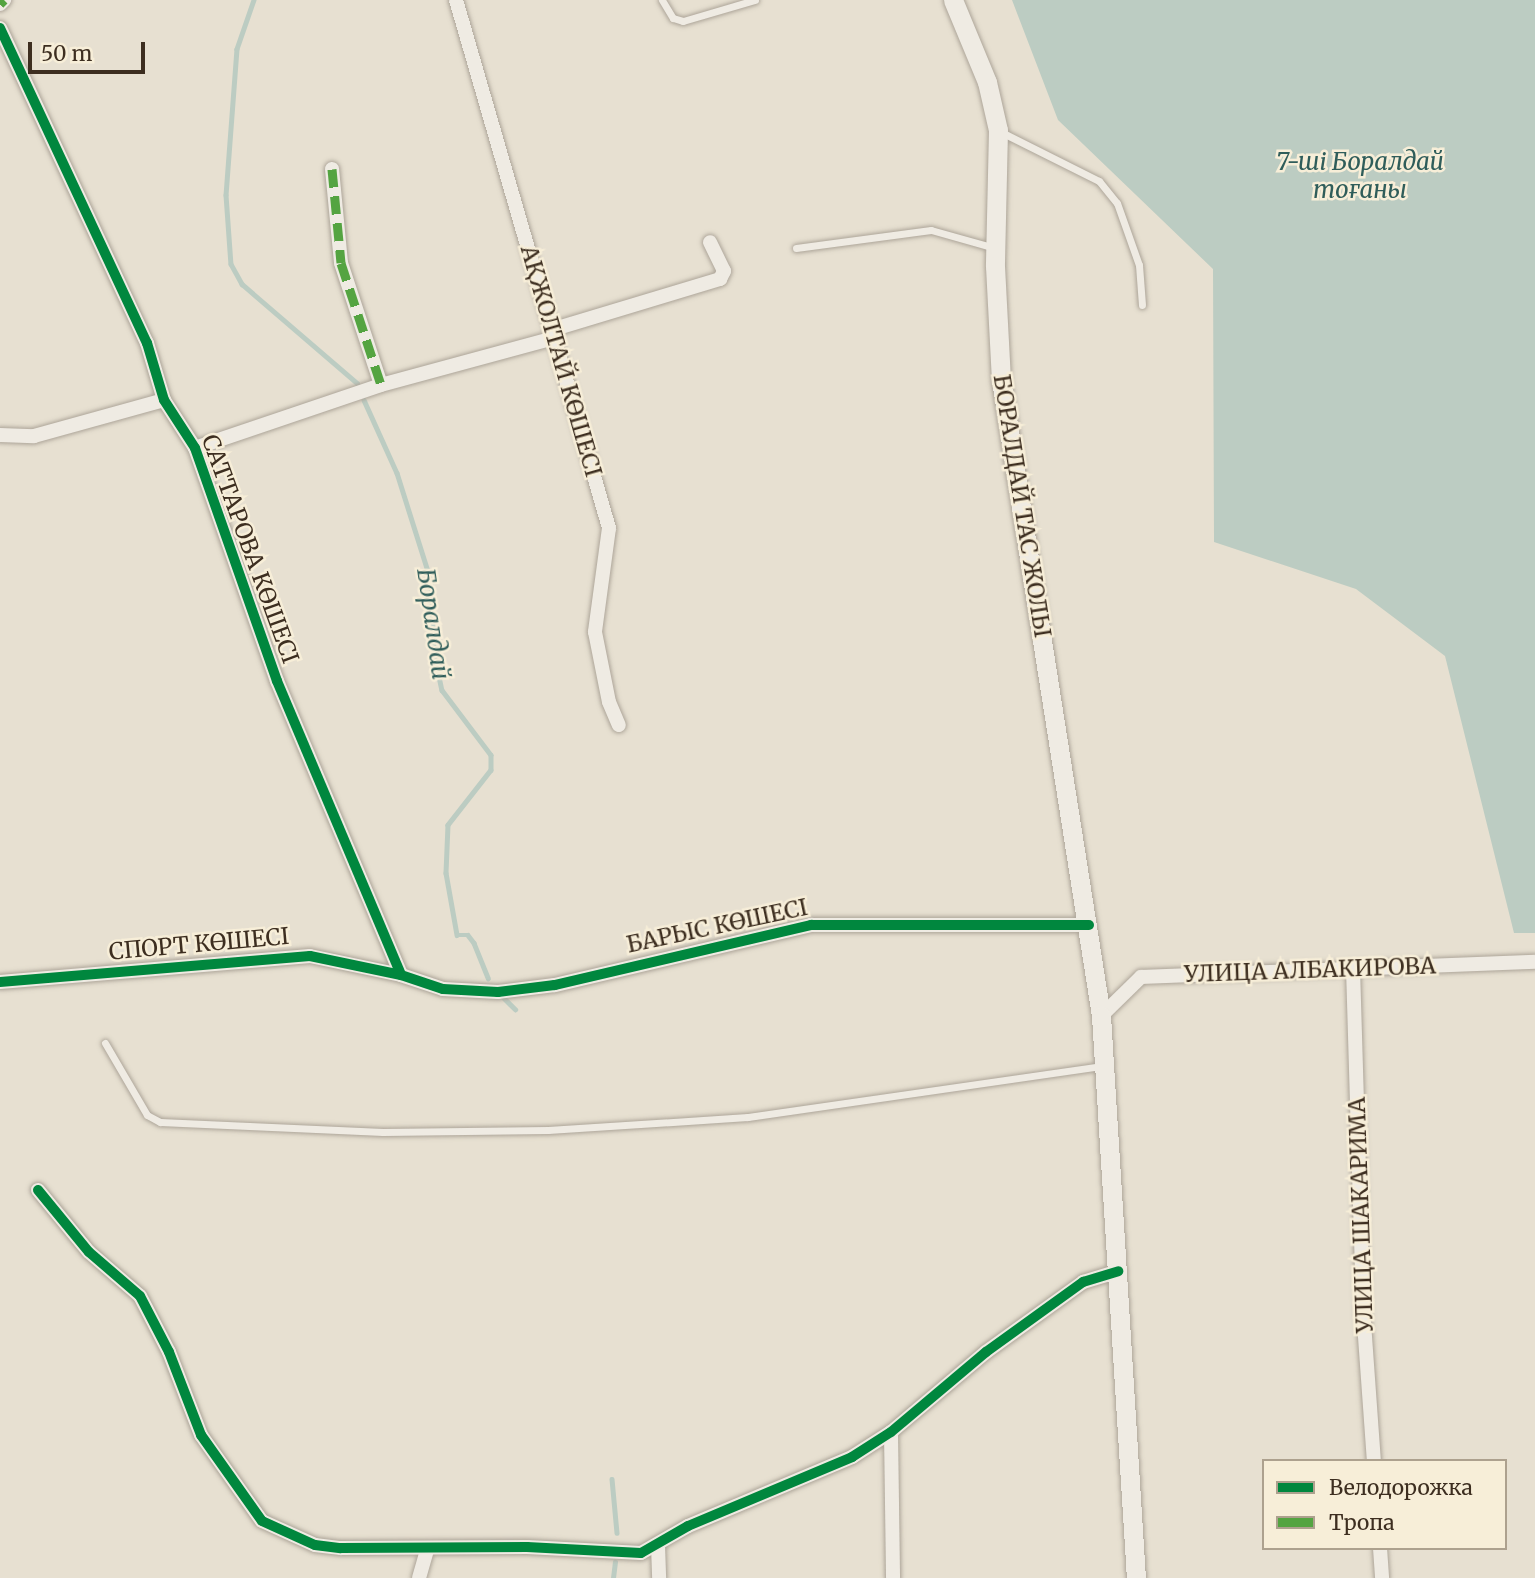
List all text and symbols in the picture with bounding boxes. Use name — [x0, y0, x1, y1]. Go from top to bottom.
scale bar — [32, 28, 149, 72]
text: 50 m — [41, 40, 92, 67]
water label: 7-ші Боралдай тоғаны — [1276, 148, 1444, 204]
street label: АҚЖОЛТАЙ КӨШЕСІ — [515, 242, 607, 480]
street label: БОРАЛДАЙ ТАС ЖОЛЫ — [988, 372, 1056, 640]
street label: САТТАРОВА КӨШЕСІ — [196, 431, 304, 667]
water label: Боралдай — [411, 567, 455, 681]
street label: БАРЫС КӨШЕСІ — [624, 893, 810, 959]
street label: СПОРТ КӨШЕСІ — [108, 922, 290, 966]
street label: УЛИЦА АЛБАКИРОВА — [1184, 952, 1436, 988]
street label: УЛИЦА ШАКАРИМА — [1343, 1096, 1379, 1334]
legend — [1262, 1459, 1507, 1550]
text: Велодорожка — [1329, 1474, 1473, 1501]
text: Тропа — [1329, 1509, 1394, 1536]

